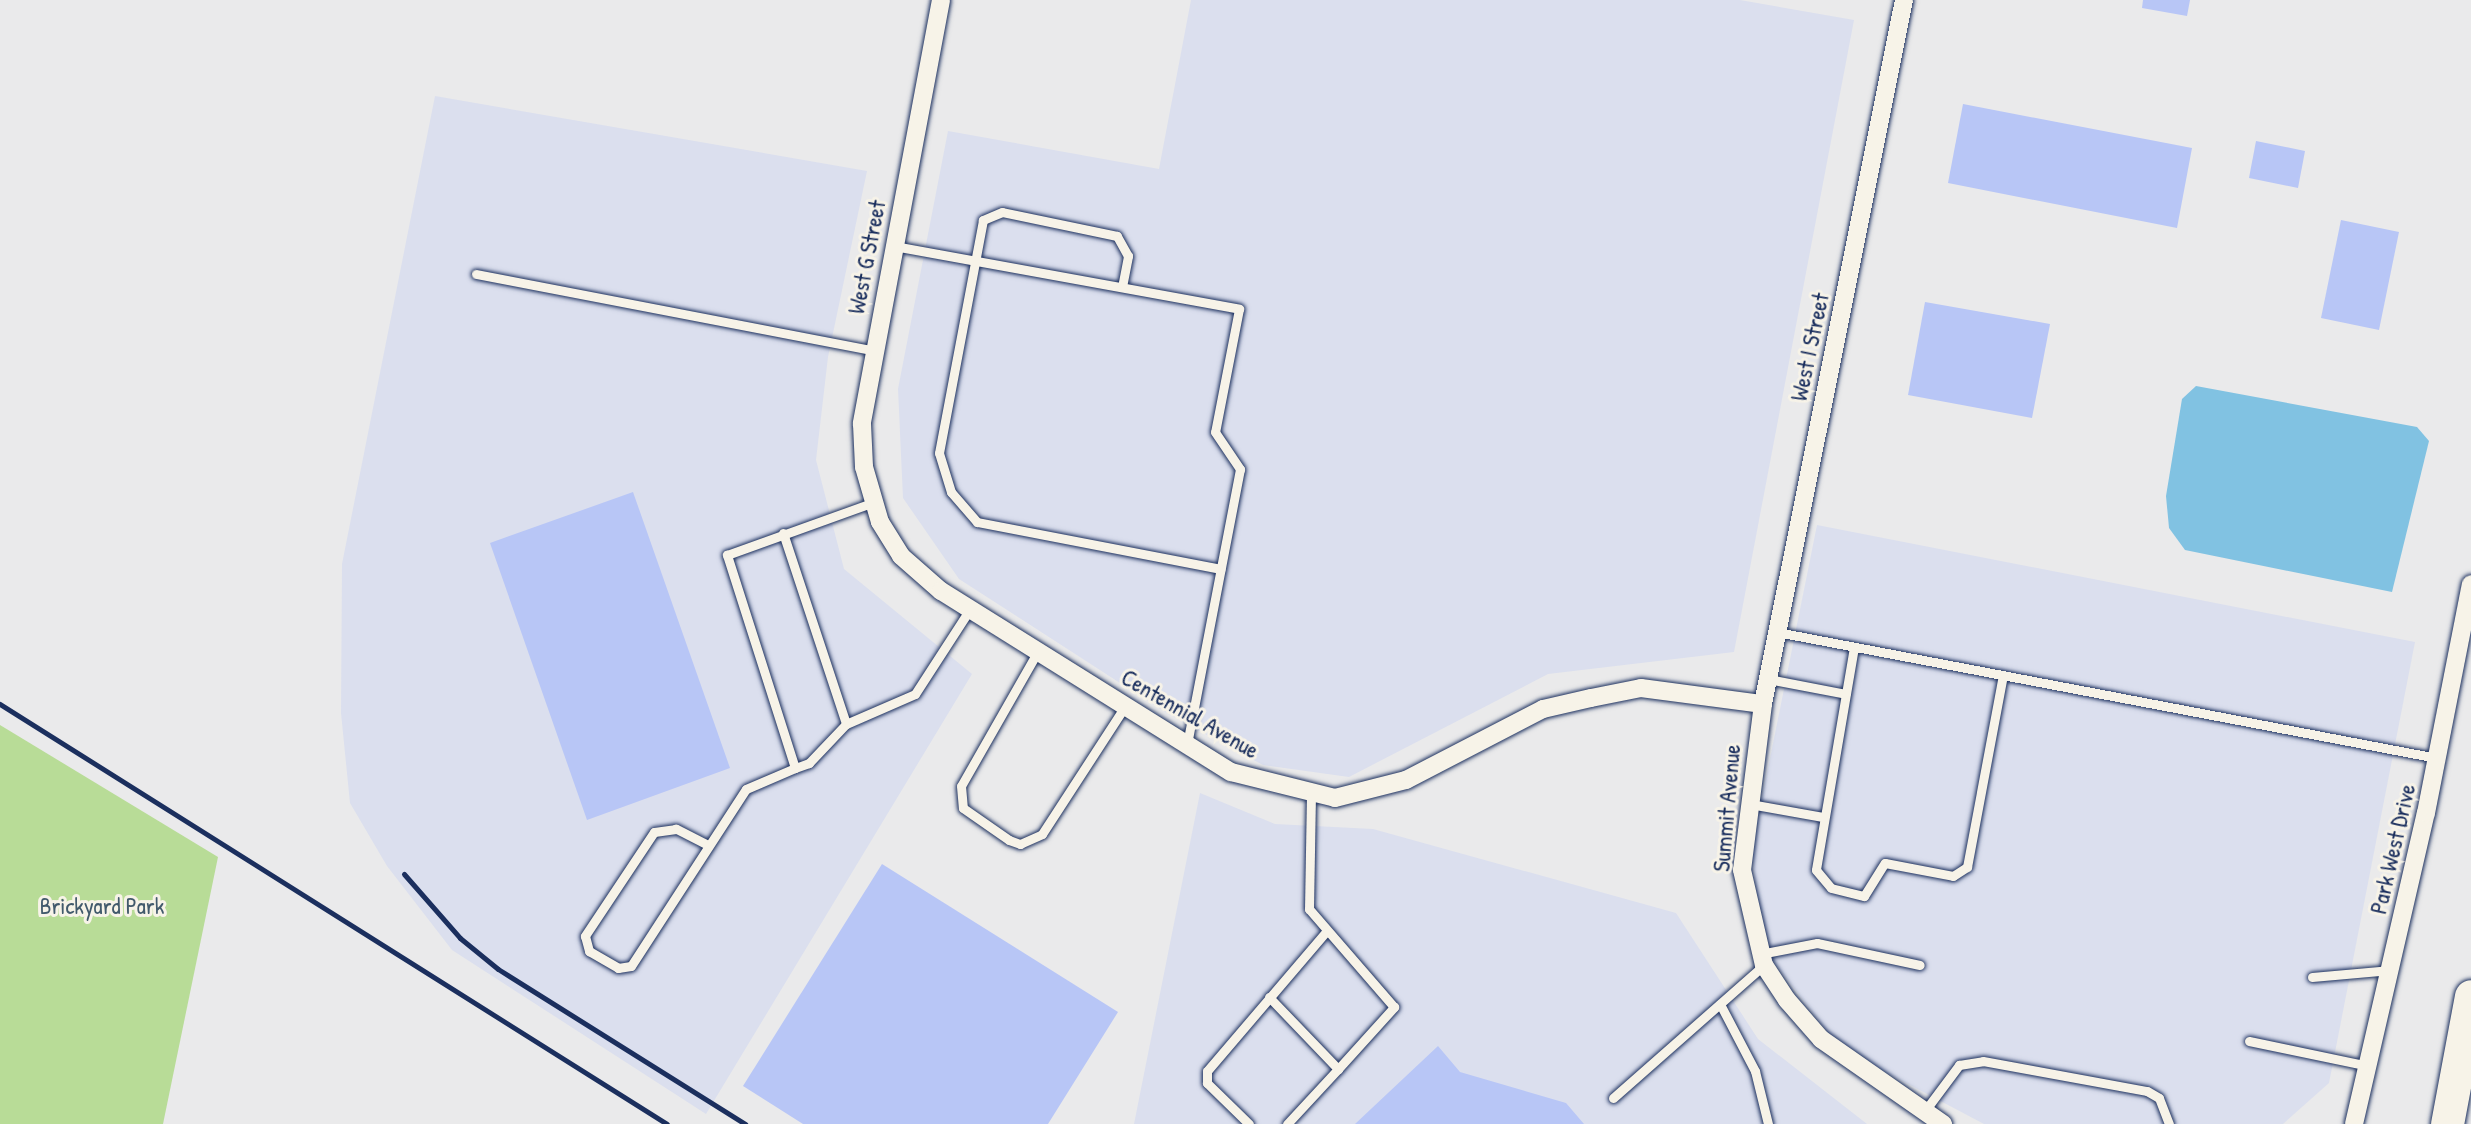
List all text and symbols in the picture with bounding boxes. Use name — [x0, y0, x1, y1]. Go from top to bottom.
street label: West G Street — [842, 198, 892, 316]
street label: West I Street — [1785, 291, 1835, 403]
street label: Centennial Avenue — [1116, 664, 1264, 764]
street label: Summit Avenue — [1708, 743, 1746, 873]
street label: Park West Drive — [2365, 781, 2421, 917]
park label: Brickyard Park — [40, 892, 164, 920]

